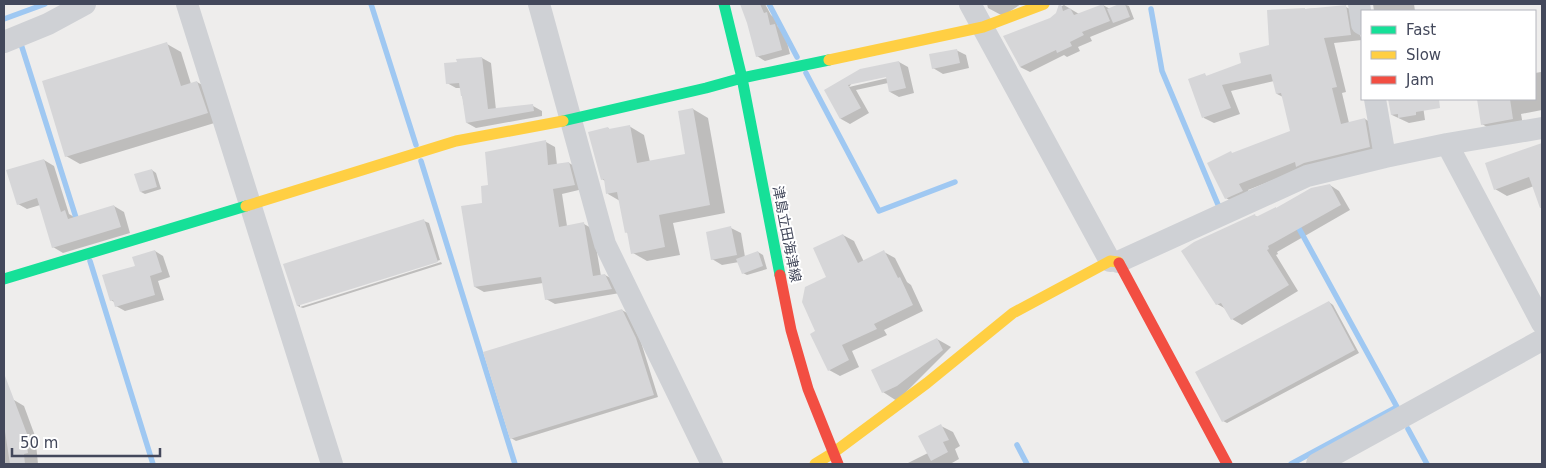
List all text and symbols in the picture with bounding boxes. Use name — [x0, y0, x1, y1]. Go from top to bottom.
legend — [1361, 10, 1536, 100]
text: Fast — [1406, 21, 1436, 39]
text: Slow — [1406, 46, 1441, 64]
text: Jam — [1405, 71, 1434, 89]
street label: 津島立田海津線 — [770, 184, 804, 284]
scale bar — [12, 426, 160, 458]
text: 50 m — [20, 434, 58, 452]

